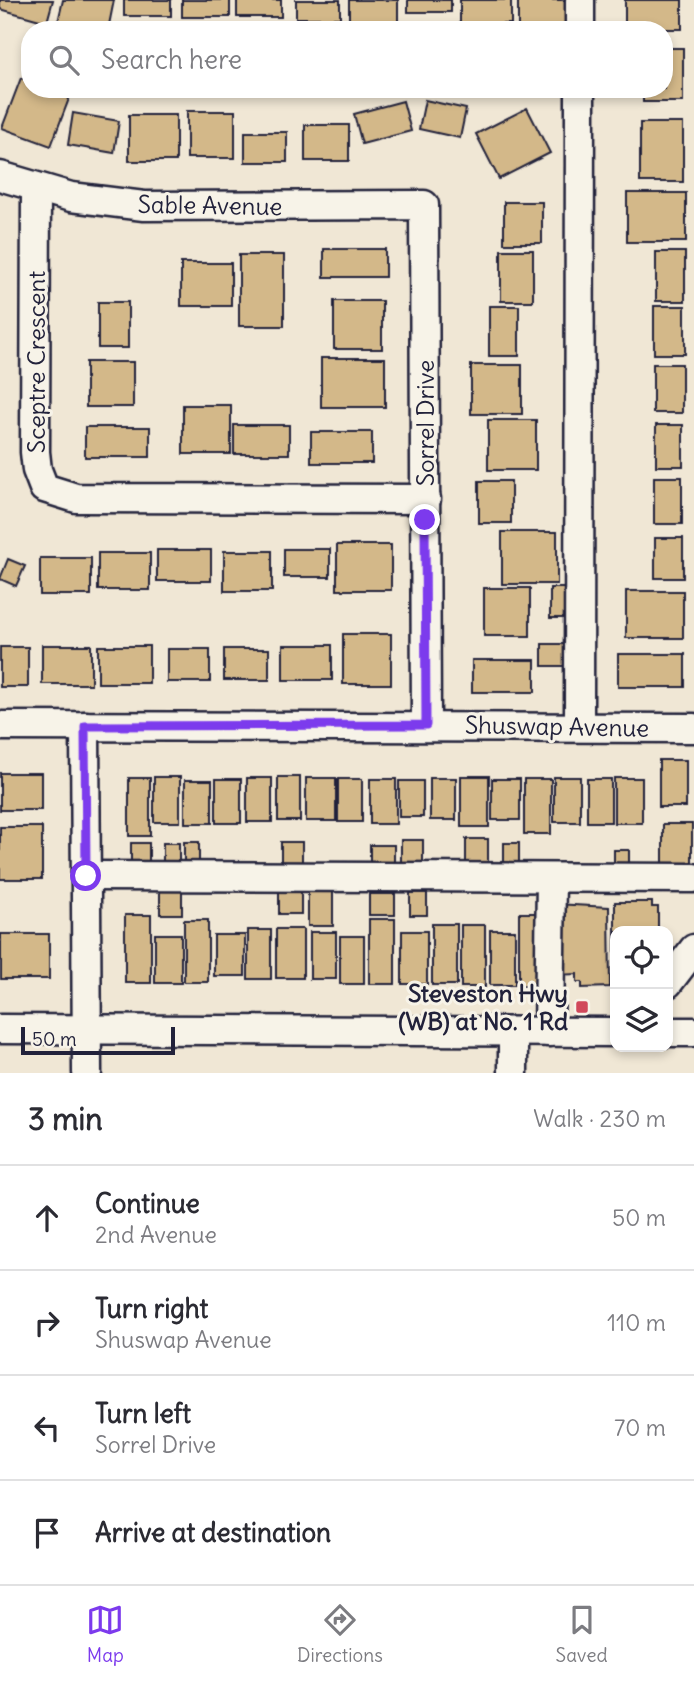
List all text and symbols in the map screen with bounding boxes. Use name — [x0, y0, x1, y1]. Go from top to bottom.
search box — [21, 21, 673, 98]
icon: search — [45, 41, 83, 79]
text: Search here — [101, 43, 242, 76]
street label: Sable Avenue — [137, 189, 283, 221]
street label: Sceptre Crescent — [21, 271, 51, 453]
street label: Sorrel Drive — [410, 360, 440, 486]
route end — [409, 504, 440, 535]
street label: Shuswap Avenue — [465, 709, 649, 743]
route start — [70, 860, 101, 891]
map controls — [610, 926, 673, 1052]
button: locate — [610, 926, 673, 989]
place label: Steveston Hwy (WB) at No. 1 Rd — [398, 978, 568, 1036]
button: layers — [610, 989, 673, 1052]
marker: Steveston Hwy (WB) at No. 1 Rd — [574, 999, 590, 1015]
scale bar — [21, 1024, 175, 1056]
text: 50 m — [32, 1027, 77, 1051]
text: 3 min — [28, 1100, 103, 1138]
text: Walk · 230 m — [533, 1104, 666, 1133]
text: Continue — [95, 1187, 200, 1220]
icon: ahead — [28, 1199, 66, 1237]
text: 50 m — [612, 1203, 666, 1232]
text: 2nd Avenue — [95, 1220, 217, 1249]
text: Turn right — [95, 1292, 208, 1325]
icon: right — [28, 1304, 66, 1342]
text: 110 m — [607, 1308, 666, 1337]
text: Shuswap Avenue — [95, 1325, 272, 1354]
text: Turn left — [95, 1397, 191, 1430]
icon: left — [28, 1409, 66, 1447]
text: 70 m — [614, 1413, 666, 1442]
text: Sorrel Drive — [95, 1430, 216, 1459]
icon: arrive — [28, 1514, 66, 1552]
text: Arrive at destination — [95, 1516, 331, 1549]
tab: Map — [86, 1601, 124, 1667]
tab: Directions — [297, 1601, 383, 1667]
tab: Saved — [556, 1601, 608, 1667]

